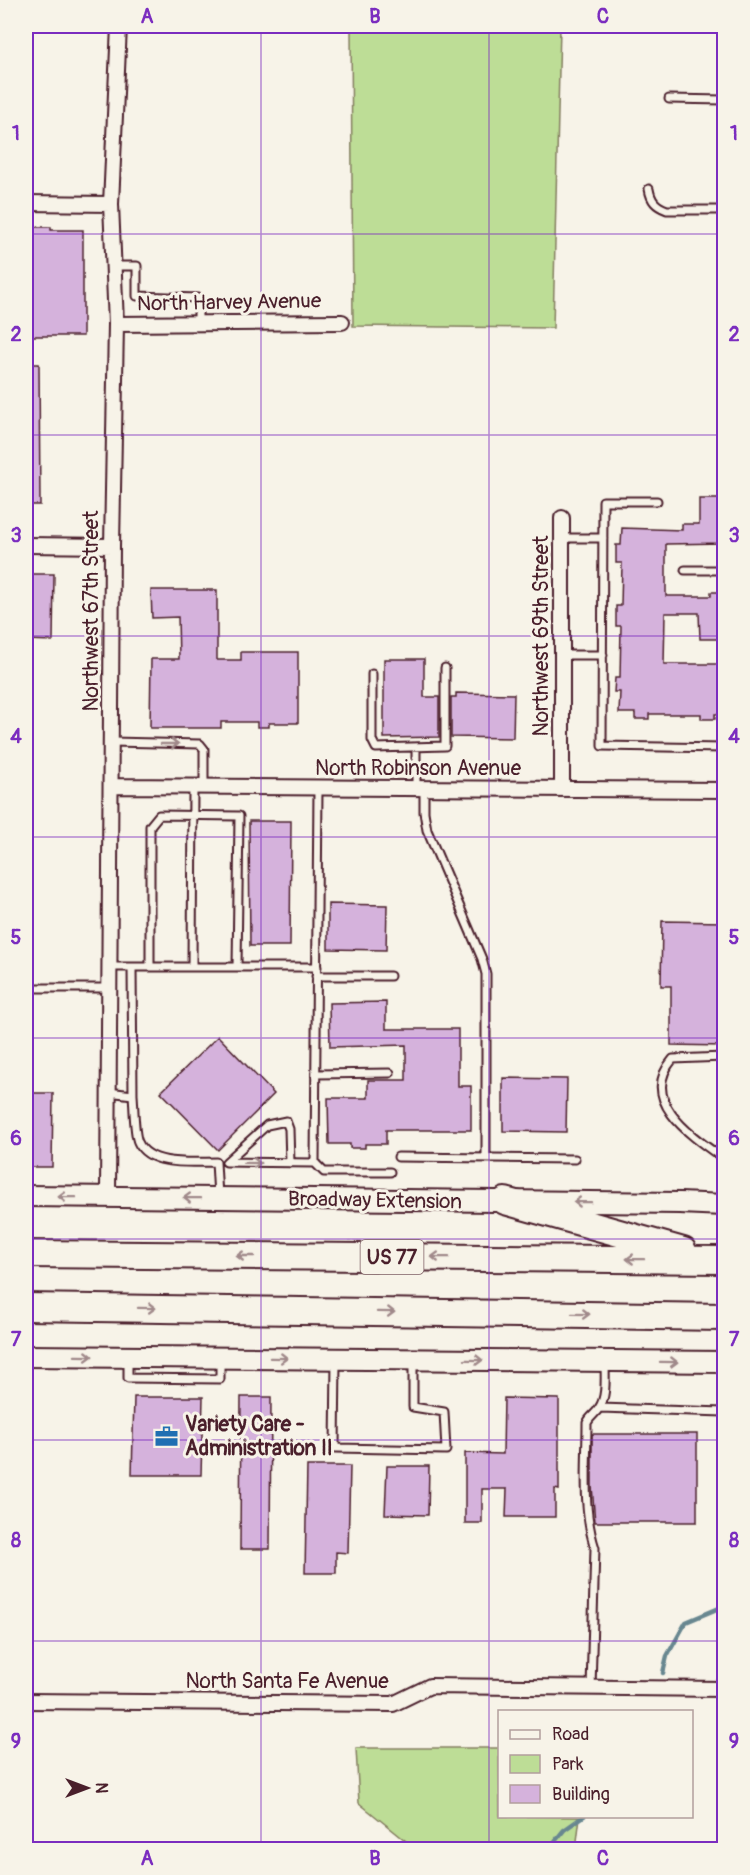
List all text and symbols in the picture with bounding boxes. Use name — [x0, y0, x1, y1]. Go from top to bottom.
text: A — [141, 4, 154, 29]
text: B — [369, 4, 381, 29]
text: C — [597, 4, 609, 29]
text: 1 — [12, 121, 20, 146]
text: 1 — [730, 121, 738, 146]
street label: North Harvey Avenue — [137, 287, 322, 318]
text: 2 — [10, 322, 22, 347]
text: 2 — [728, 322, 740, 347]
street label: Northwest 67th Street — [78, 510, 105, 712]
text: 3 — [10, 523, 22, 548]
text: 3 — [728, 523, 740, 548]
street label: Northwest 69th Street — [528, 535, 555, 737]
text: 4 — [10, 724, 22, 749]
text: 4 — [728, 724, 740, 749]
one-way arrow — [159, 738, 179, 750]
street label: North Robinson Avenue — [315, 755, 522, 782]
text: 5 — [11, 925, 22, 950]
text: 5 — [729, 925, 740, 950]
text: 6 — [10, 1126, 22, 1151]
text: 6 — [728, 1126, 740, 1151]
one-way arrow — [241, 1157, 261, 1169]
street label: Broadway Extension — [288, 1185, 462, 1216]
one-way arrow — [57, 1191, 77, 1202]
one-way arrow — [183, 1192, 203, 1204]
one-way arrow — [573, 1196, 593, 1208]
road number: US 77 — [360, 1240, 424, 1274]
one-way arrow — [236, 1250, 256, 1262]
one-way arrow — [431, 1251, 451, 1263]
one-way arrow — [626, 1253, 646, 1265]
one-way arrow — [136, 1303, 156, 1314]
one-way arrow — [375, 1306, 395, 1317]
one-way arrow — [570, 1309, 590, 1320]
text: 7 — [11, 1327, 22, 1352]
text: 7 — [729, 1327, 740, 1352]
one-way arrow — [73, 1350, 93, 1362]
one-way arrow — [268, 1352, 288, 1364]
one-way arrow — [463, 1354, 483, 1366]
one-way arrow — [658, 1356, 678, 1368]
place label: Variety Care - Administration II — [185, 1411, 333, 1462]
office icon: Variety Care - Administration II — [154, 1423, 180, 1449]
text: 8 — [11, 1528, 21, 1553]
text: 8 — [729, 1528, 739, 1553]
street label: North Santa Fe Avenue — [185, 1668, 389, 1695]
legend — [498, 1710, 693, 1818]
text: Road — [552, 1723, 589, 1746]
text: 9 — [11, 1729, 21, 1754]
text: 9 — [729, 1729, 739, 1754]
text: Park — [552, 1753, 584, 1776]
north arrow — [57, 1758, 117, 1818]
text: N — [91, 1783, 111, 1794]
text: Building — [552, 1783, 610, 1806]
text: A — [141, 1846, 154, 1871]
text: B — [369, 1846, 381, 1871]
text: C — [597, 1846, 609, 1871]

